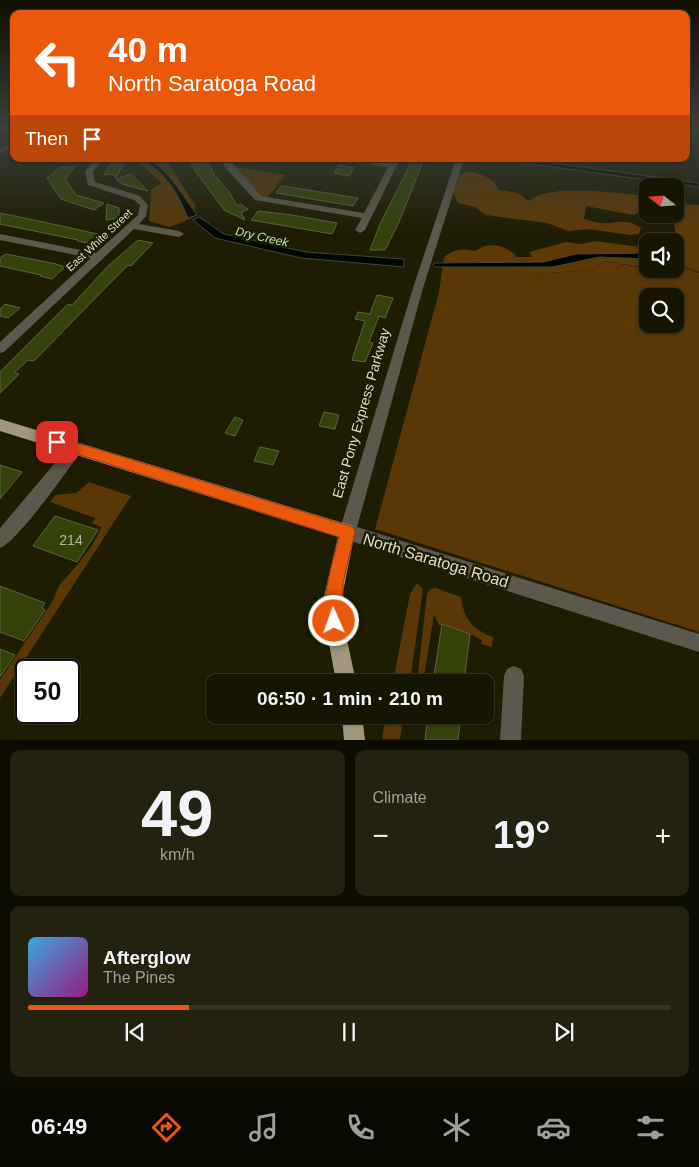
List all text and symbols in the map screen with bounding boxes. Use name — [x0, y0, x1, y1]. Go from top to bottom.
icon: left — [25, 30, 90, 95]
text: 40 m — [108, 30, 188, 69]
text: North Saratoga Road — [108, 71, 316, 96]
icon: arrive — [78, 125, 106, 153]
text: Then — [25, 128, 68, 149]
north arrow — [639, 178, 684, 222]
map controls — [639, 178, 684, 333]
street label: East White Street — [64, 206, 134, 274]
water label: Dry Creek — [234, 224, 291, 250]
button: sound — [639, 233, 684, 278]
button: search — [639, 288, 684, 333]
street label: East Pony Express Parkway — [329, 326, 393, 500]
pin — [36, 421, 78, 463]
icon: arrive — [43, 428, 71, 456]
street label: North Saratoga Road — [361, 530, 511, 591]
house number: 214 — [59, 532, 83, 548]
position arrow — [307, 594, 359, 646]
speed limit sign: 50 — [15, 659, 80, 724]
text: 06:50 · 1 min · 210 m — [257, 688, 443, 709]
text: 49 — [141, 777, 213, 850]
text: Climate — [373, 789, 427, 806]
text: 19° — [493, 814, 550, 856]
text: − — [373, 820, 389, 851]
text: + — [655, 820, 671, 851]
text: km/h — [160, 846, 195, 863]
text: Afterglow — [103, 947, 191, 968]
text: The Pines — [103, 969, 175, 986]
icon: previous — [121, 1018, 149, 1046]
icon: pause — [335, 1018, 363, 1046]
icon: next — [550, 1018, 578, 1046]
icon: directions — [149, 1110, 184, 1145]
icon: music — [246, 1110, 281, 1145]
icon: phone — [343, 1110, 378, 1145]
icon: climate — [439, 1110, 474, 1145]
icon: car — [536, 1110, 571, 1145]
icon: filters — [633, 1110, 668, 1145]
text: 06:49 — [31, 1114, 87, 1139]

